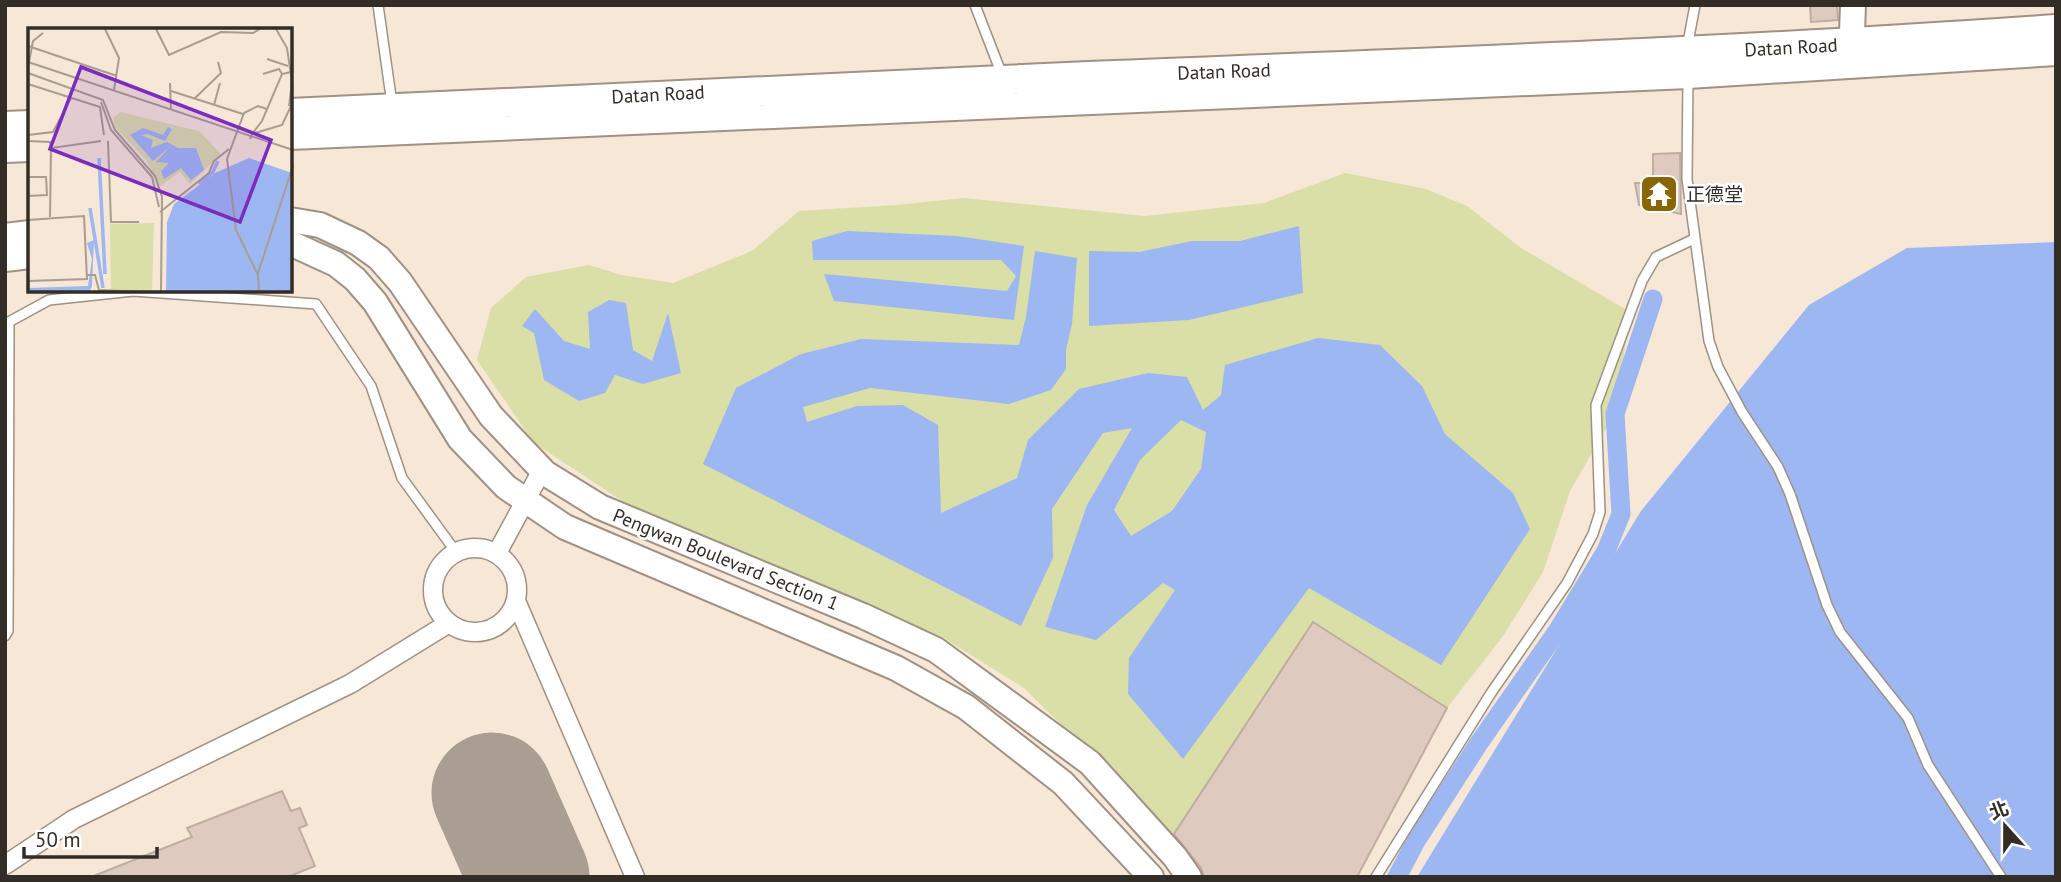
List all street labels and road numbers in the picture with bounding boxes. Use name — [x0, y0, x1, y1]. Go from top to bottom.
street label: Datan Road — [1744, 33, 1838, 61]
street label: Datan Road — [1177, 57, 1271, 85]
street label: Datan Road — [611, 80, 705, 108]
street label: Pengwan Boulevard Section 1 — [610, 503, 842, 615]

